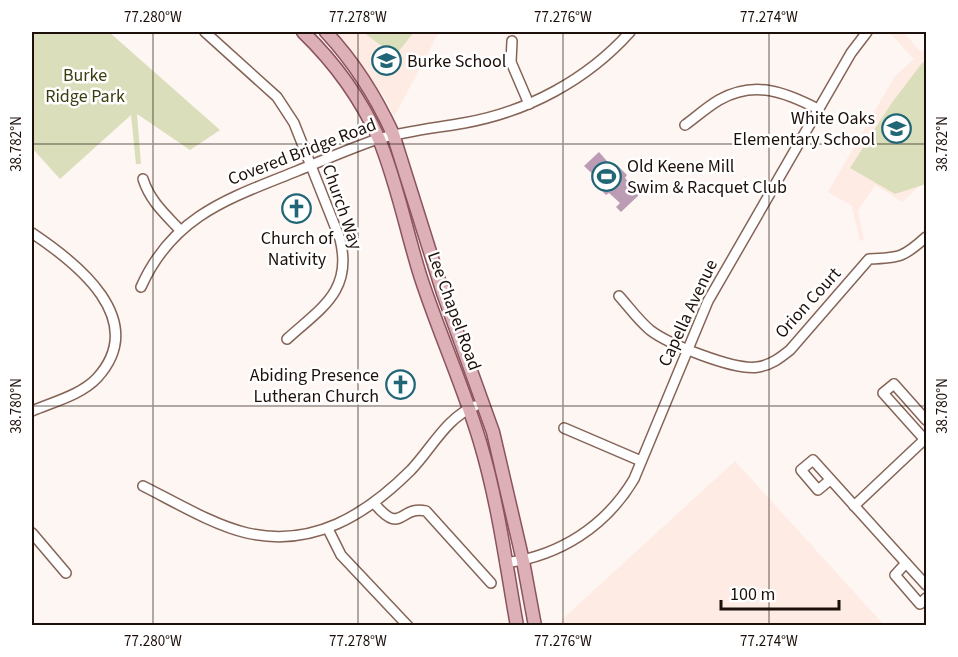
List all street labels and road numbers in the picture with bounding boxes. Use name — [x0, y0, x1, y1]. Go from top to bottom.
street label: Covered Bridge Road — [224, 112, 380, 192]
street label: Church Way — [316, 161, 368, 254]
street label: Lee Chapel Road — [421, 248, 487, 374]
street label: Capella Avenue — [652, 255, 724, 371]
street label: Orion Court — [769, 262, 847, 344]

